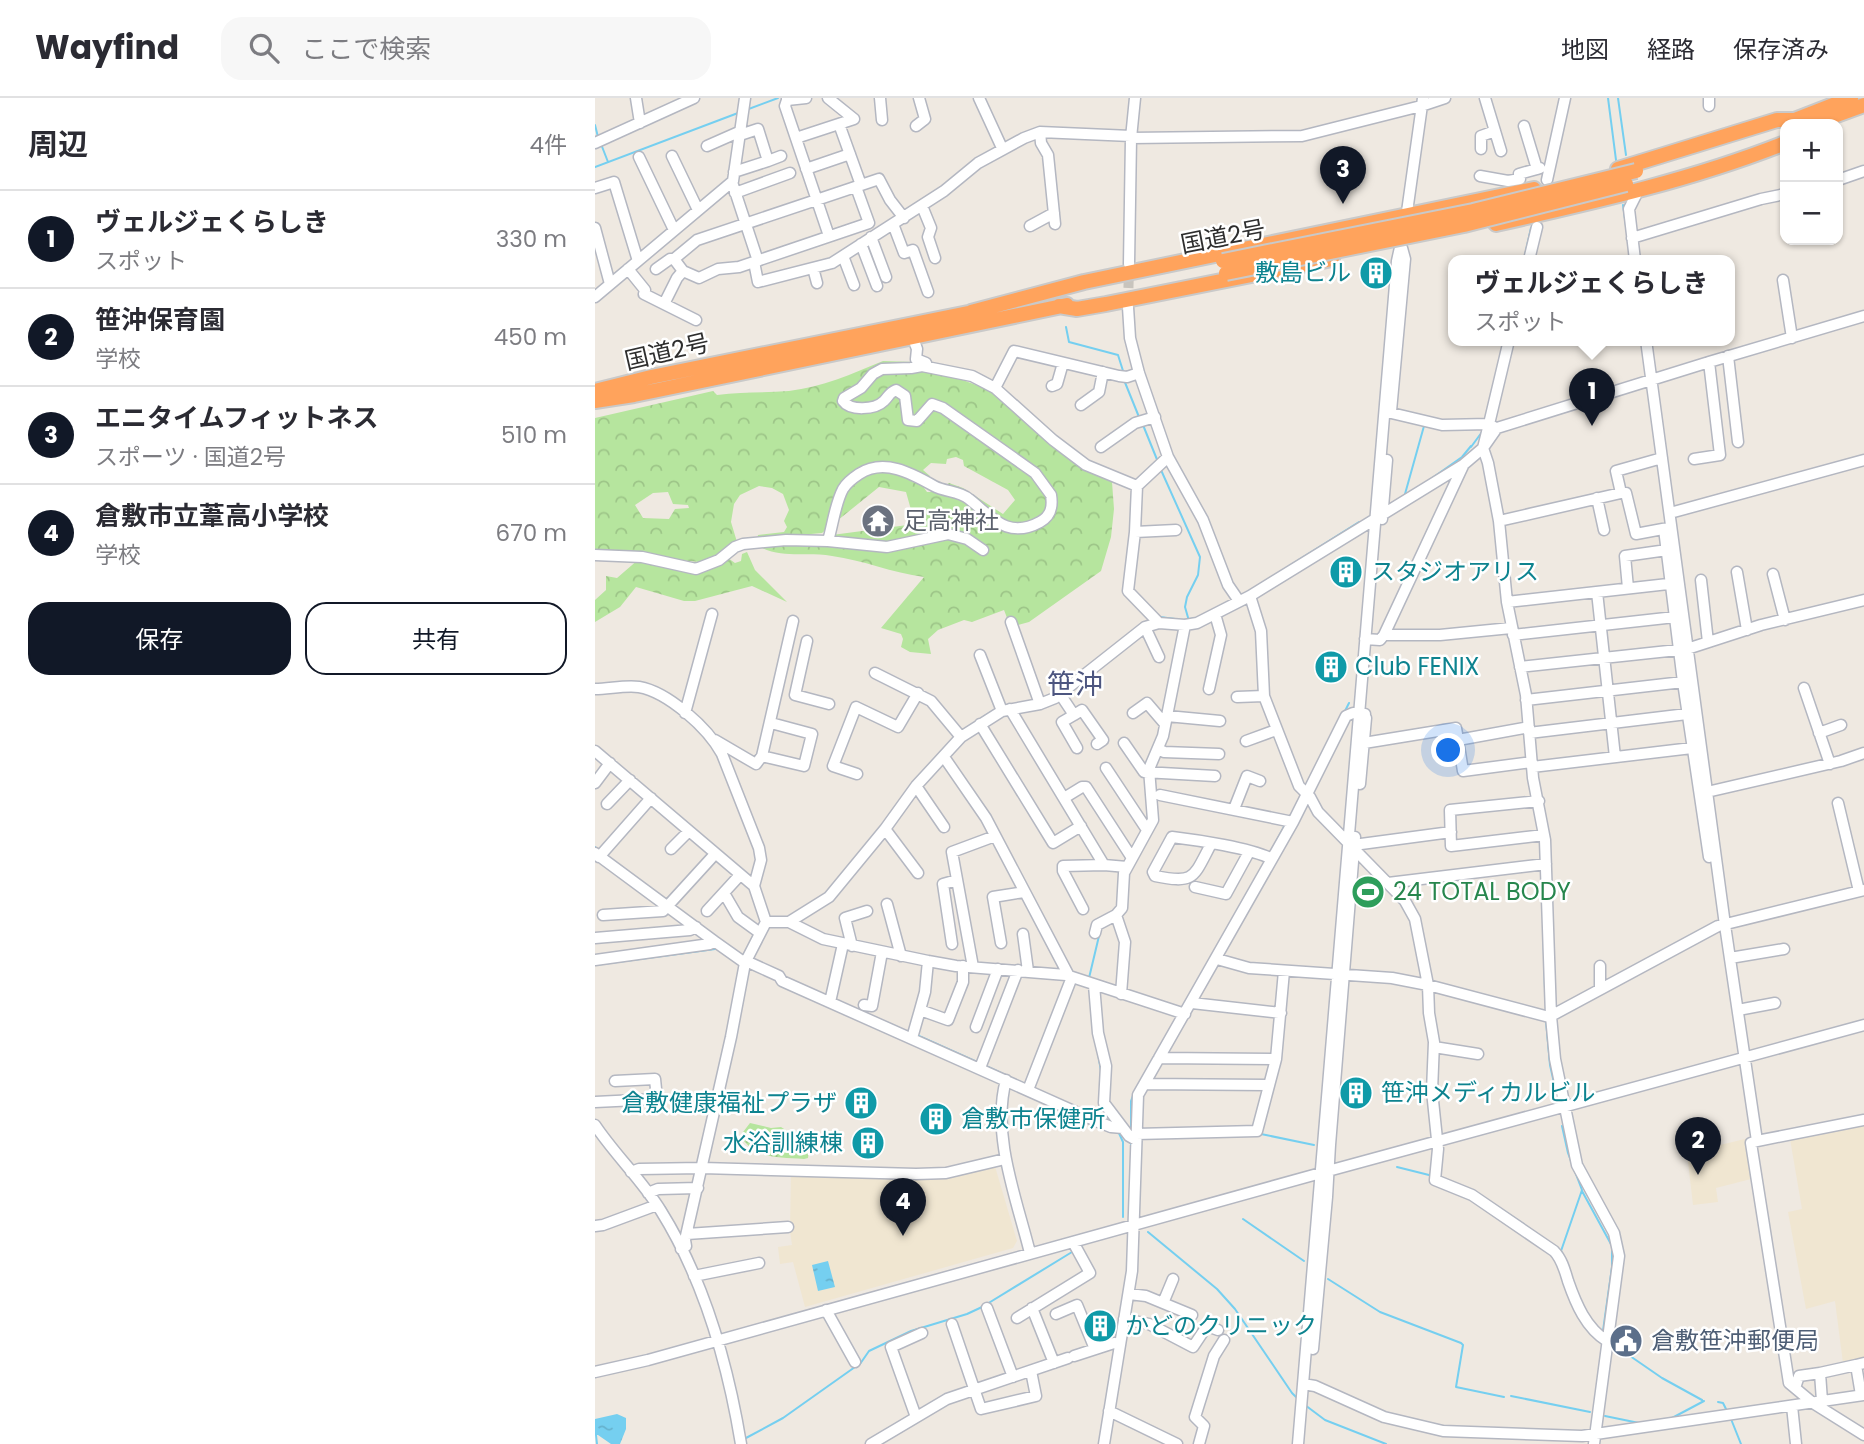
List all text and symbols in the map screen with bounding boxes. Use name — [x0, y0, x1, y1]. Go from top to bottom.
search box — [221, 17, 711, 80]
text: Wayfind — [35, 24, 179, 71]
icon: search — [245, 29, 283, 67]
text: ここで検索 — [301, 31, 431, 67]
text: 地図 — [1561, 33, 1609, 66]
text: 経路 — [1647, 33, 1695, 66]
text: 保存済み — [1733, 33, 1829, 66]
map controls — [1780, 119, 1843, 245]
button: + — [1780, 119, 1843, 182]
text: 周辺 — [28, 123, 88, 166]
text: 4件 — [530, 129, 567, 161]
pin: 3 — [1320, 146, 1366, 204]
button: − — [1780, 182, 1843, 245]
text: ヴェルジェくらしき — [95, 204, 329, 240]
street label: 国道2号 — [1178, 212, 1268, 261]
text: 1 — [47, 223, 55, 255]
text: 330 m — [496, 223, 567, 255]
text: スポット — [95, 245, 187, 277]
building icon: 敷島ビル — [1357, 254, 1395, 292]
popup — [1448, 255, 1735, 346]
place label: 敷島ビル — [1255, 256, 1351, 289]
text: ヴェルジェくらしき — [1474, 265, 1709, 301]
text: 笹沖保育園 — [95, 302, 225, 338]
text: スポット — [1474, 306, 1566, 338]
text: 2 — [44, 321, 58, 353]
text: 450 m — [494, 321, 567, 353]
street label: 国道2号 — [621, 326, 712, 377]
text: 学校 — [95, 343, 141, 375]
pin: 1 — [1569, 368, 1615, 426]
text: エニタイムフィットネス — [95, 400, 378, 436]
text: 3 — [44, 419, 58, 451]
text: 510 m — [501, 419, 567, 451]
text: スポーツ · 国道2号 — [95, 441, 286, 473]
text: 倉敷市立葦高小学校 — [95, 498, 329, 534]
temple icon: 足高神社 — [859, 502, 897, 540]
place label: 足高神社 — [903, 504, 999, 537]
text: 4 — [43, 517, 59, 549]
text: 670 m — [496, 517, 567, 549]
text: 学校 — [95, 539, 141, 571]
building icon: スタジオアリス — [1327, 553, 1365, 591]
place label: スタジオアリス — [1371, 555, 1539, 588]
button: 保存 — [28, 602, 291, 675]
button: 共有 — [305, 602, 567, 675]
building icon: Club FENIX — [1312, 648, 1350, 686]
place label: Club FENIX — [1355, 650, 1480, 683]
district label: 笹沖 — [1047, 665, 1103, 704]
your location — [1431, 733, 1465, 767]
sports icon: 24 TOTAL BODY — [1349, 873, 1387, 911]
place label: 24 TOTAL BODY — [1393, 875, 1571, 908]
building icon: 笹沖メディカルビル — [1337, 1074, 1375, 1112]
place label: 笹沖メディカルビル — [1381, 1076, 1595, 1109]
building icon: 倉敷健康福祉プラザ — [842, 1084, 880, 1122]
place label: 倉敷健康福祉プラザ — [621, 1086, 837, 1119]
building icon: 倉敷市保健所 — [917, 1100, 955, 1138]
place label: 倉敷市保健所 — [961, 1102, 1105, 1135]
pin: 2 — [1675, 1117, 1721, 1175]
building icon: 水浴訓練棟 — [849, 1124, 887, 1162]
place label: 水浴訓練棟 — [723, 1126, 843, 1159]
pin: 4 — [880, 1178, 926, 1236]
building icon: かどのクリニック — [1081, 1307, 1119, 1345]
place label: かどのクリニック — [1125, 1309, 1317, 1342]
public building icon: 倉敷笹沖郵便局 — [1607, 1322, 1645, 1360]
place label: 倉敷笹沖郵便局 — [1651, 1324, 1819, 1357]

